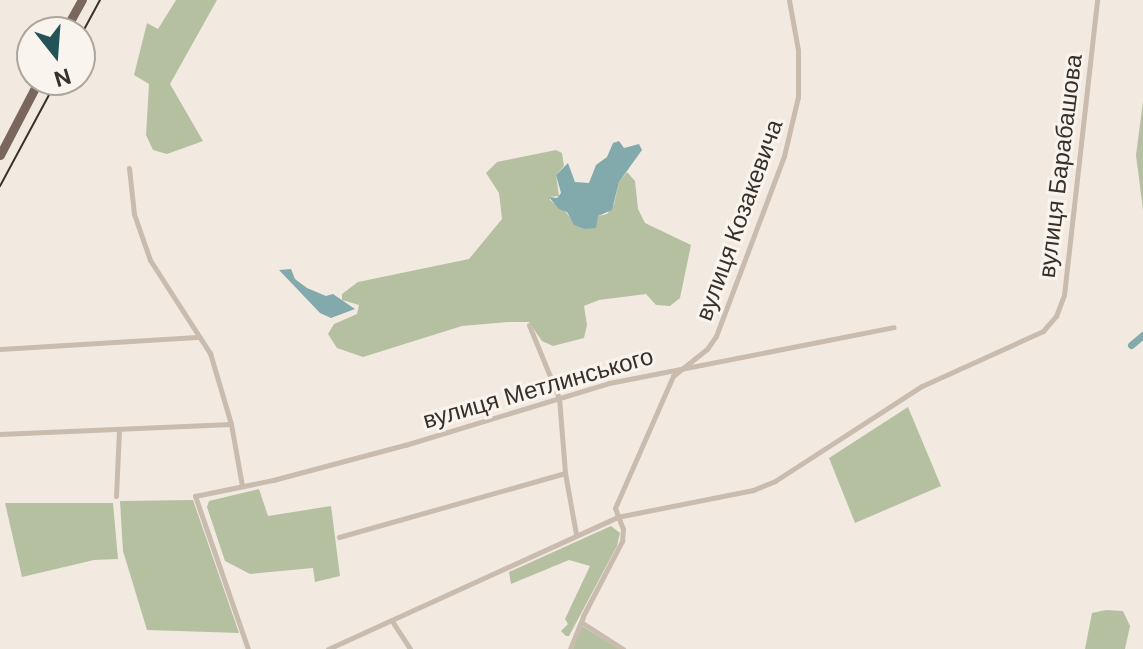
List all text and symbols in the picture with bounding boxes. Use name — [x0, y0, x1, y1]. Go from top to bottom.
north arrow — [16, 16, 96, 96]
street label: вулиця Барабашова — [1032, 53, 1088, 279]
text: N — [51, 61, 74, 94]
street label: вулиця Козакевича — [689, 116, 789, 324]
street label: вулиця Метлинського — [419, 341, 657, 435]

